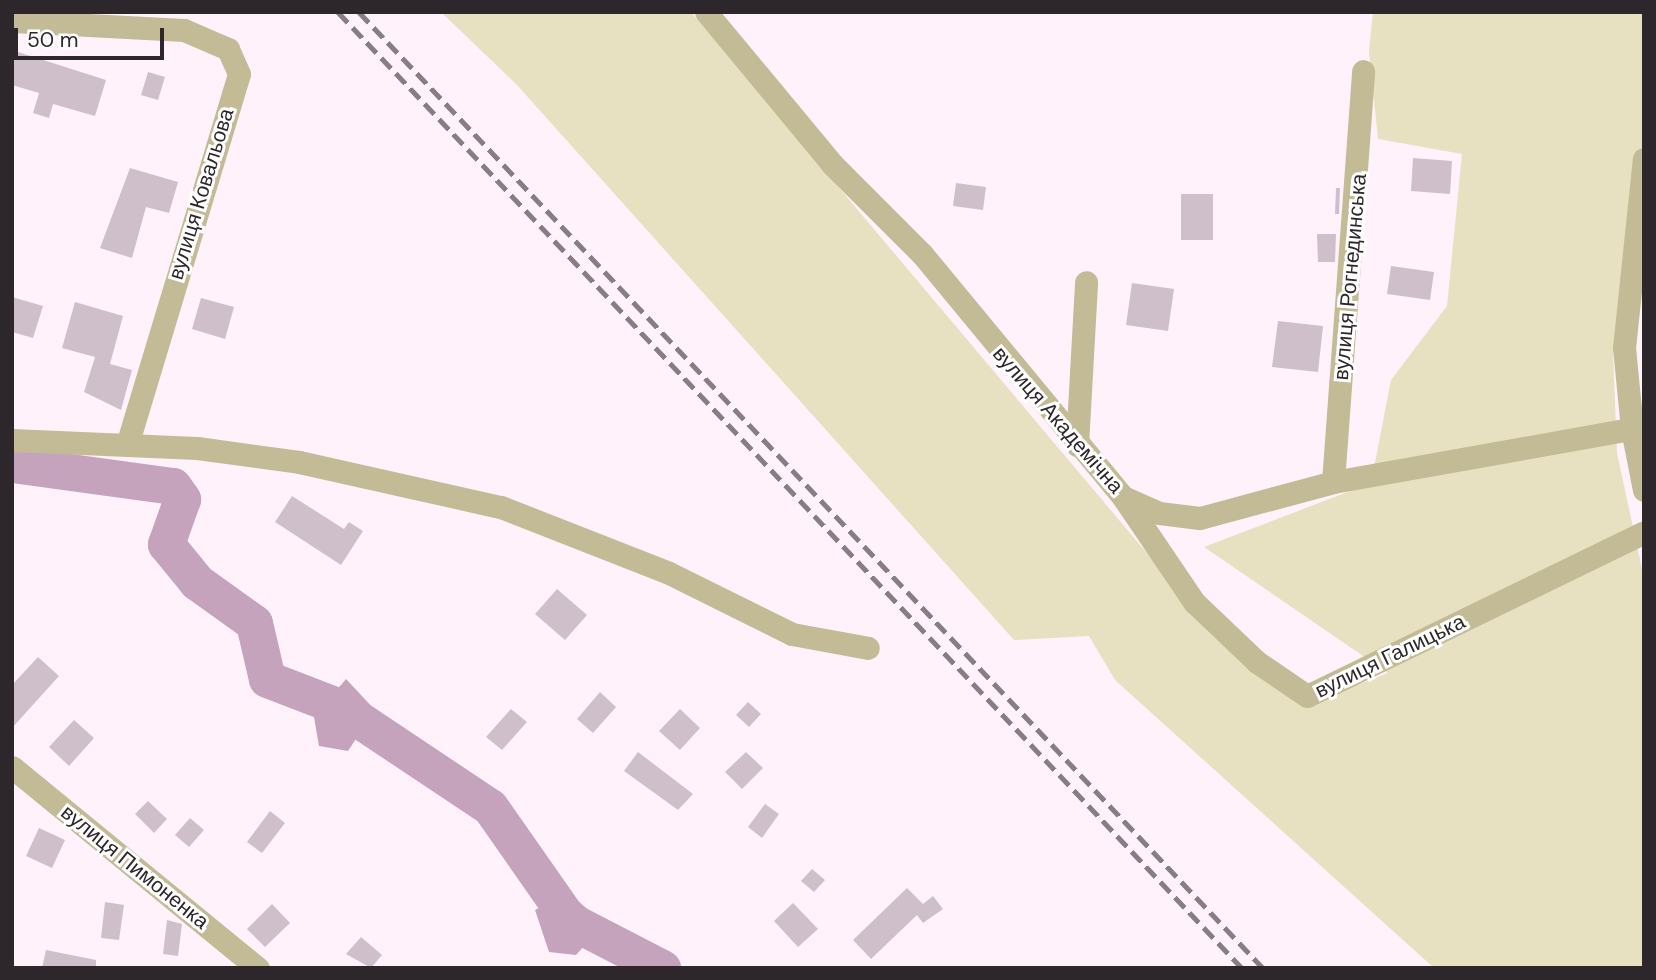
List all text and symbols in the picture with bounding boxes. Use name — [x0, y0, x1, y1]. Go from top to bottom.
scale bar — [18, 14, 168, 58]
text: 50 m — [27, 26, 78, 54]
street label: вулиця Ковальова — [163, 105, 239, 283]
street label: вулиця Рогнединська — [1328, 173, 1372, 381]
street label: вулиця Академічна — [987, 341, 1129, 499]
street label: вулиця Галицька — [1311, 609, 1469, 703]
street label: вулиця Пимоненка — [56, 800, 214, 934]

